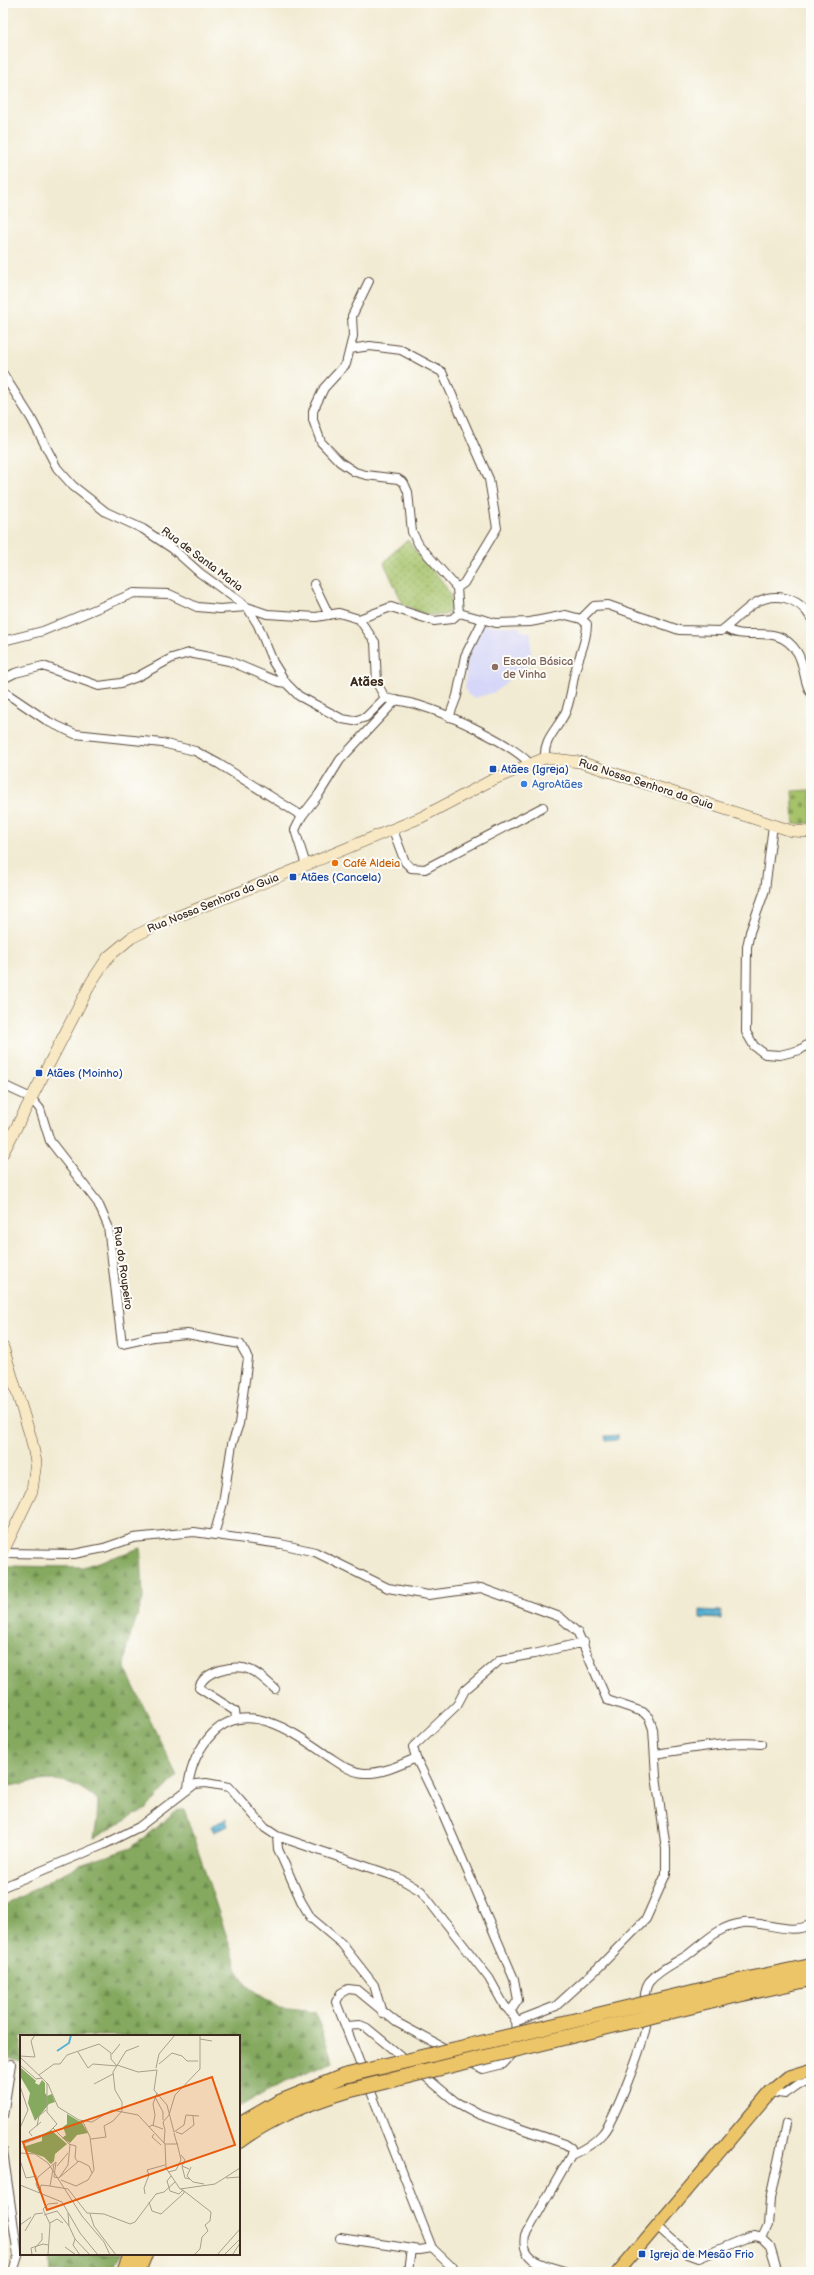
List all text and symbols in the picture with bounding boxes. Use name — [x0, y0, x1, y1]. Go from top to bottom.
street label: Rua de Santa Maria — [159, 524, 245, 594]
place label: Escola Básica de Vinha — [503, 655, 573, 681]
marker: Escola Básica de Vinha — [490, 662, 500, 672]
district label: Atães — [349, 674, 384, 690]
street label: Rua Nossa Senhora da Guia — [577, 756, 715, 812]
place label: Atães (Igreja) — [501, 763, 569, 776]
marker: Atães (Igreja) — [488, 764, 498, 774]
place label: AgroAtães — [532, 778, 583, 791]
marker: AgroAtães — [519, 779, 529, 789]
place label: Café Aldeia — [343, 857, 400, 870]
marker: Café Aldeia — [330, 858, 340, 868]
street label: Rua Nossa Senhora da Guia — [145, 871, 281, 935]
place label: Atães (Cancela) — [301, 871, 381, 884]
marker: Atães (Cancela) — [288, 872, 298, 882]
place label: Atães (Moinho) — [47, 1067, 123, 1080]
marker: Atães (Moinho) — [34, 1068, 44, 1078]
street label: Rua do Roupeiro — [111, 1225, 135, 1311]
inset map — [20, 2035, 240, 2255]
place label: Igreja de Mesão Frio — [650, 2248, 754, 2261]
marker: Igreja de Mesão Frio — [637, 2249, 647, 2259]

